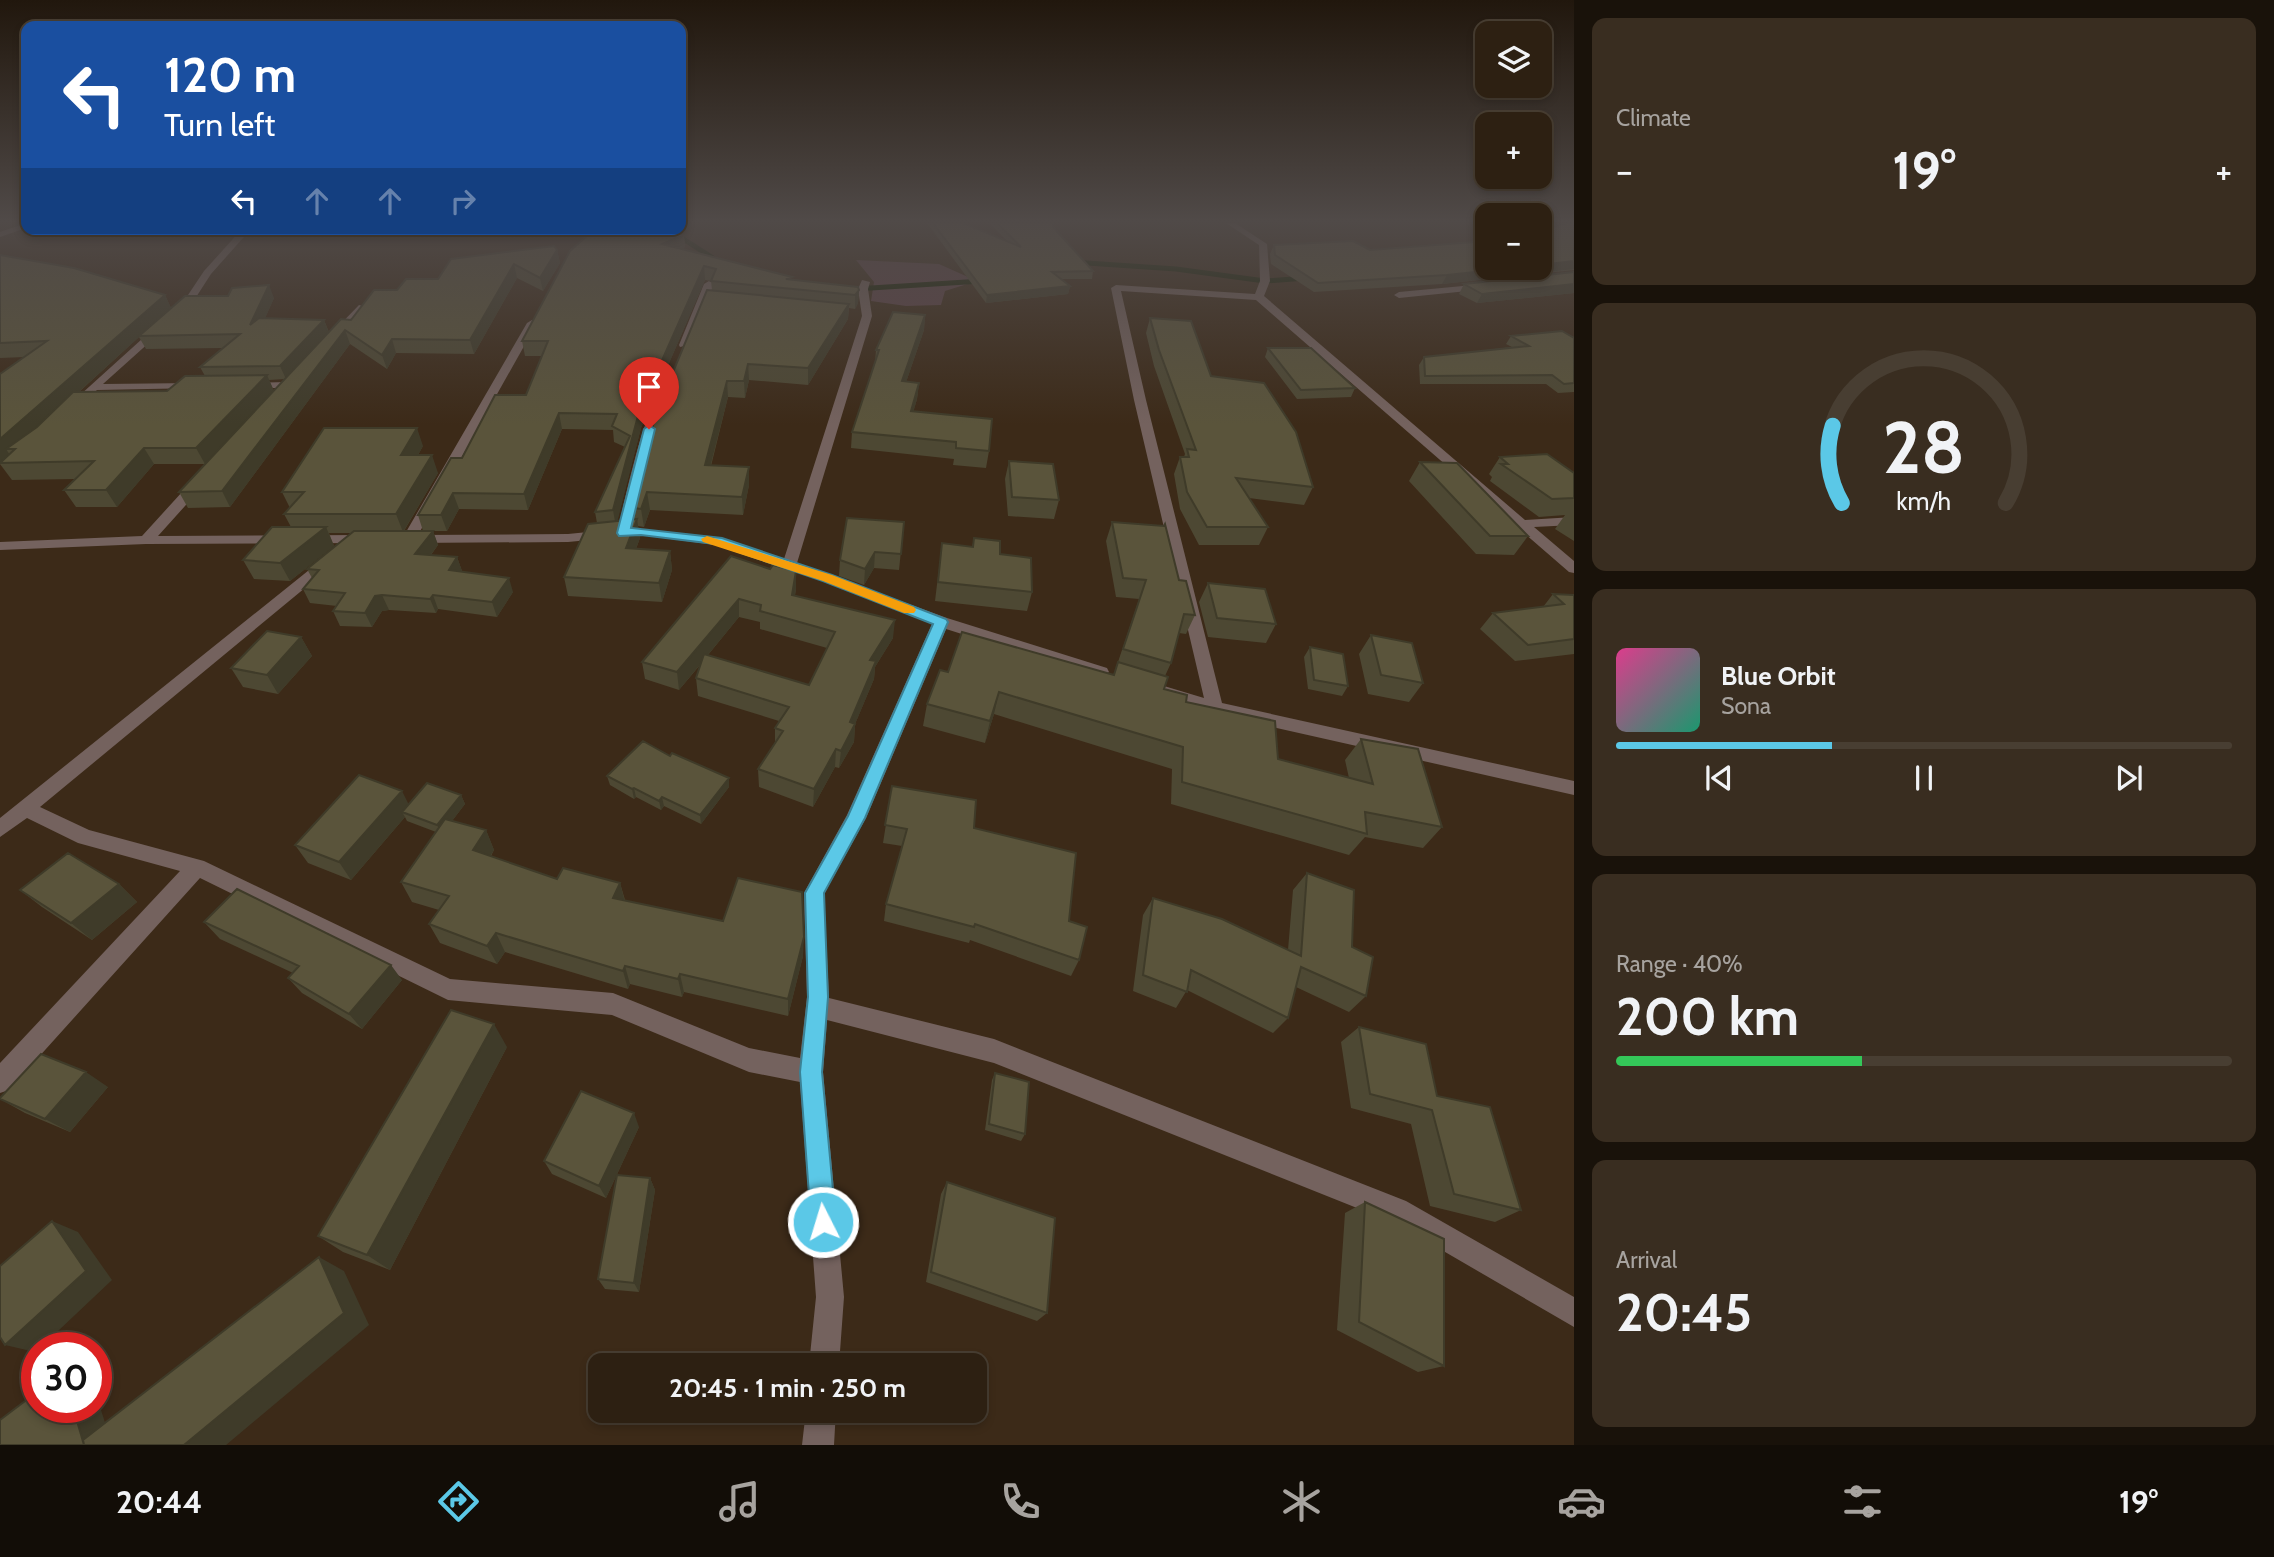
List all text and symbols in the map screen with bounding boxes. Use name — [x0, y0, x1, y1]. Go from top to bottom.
map controls — [1475, 21, 1552, 280]
button: layers — [1475, 21, 1552, 98]
text: 120 m — [164, 45, 296, 104]
icon: left — [49, 49, 140, 140]
text: Climate — [1616, 104, 1691, 132]
text: Turn left — [164, 105, 275, 144]
button: + — [1475, 112, 1552, 189]
text: 19° — [1892, 139, 1956, 202]
text: − — [1616, 147, 1633, 194]
text: + — [2215, 147, 2232, 194]
icon: left — [225, 182, 263, 220]
icon: ahead — [298, 182, 336, 220]
icon: ahead — [371, 182, 409, 220]
icon: right — [444, 182, 482, 220]
button: − — [1475, 203, 1552, 280]
pin — [619, 357, 679, 429]
icon: arrive — [630, 368, 668, 406]
text: 28 — [1883, 404, 1965, 492]
text: km/h — [1897, 486, 1951, 516]
text: Blue Orbit — [1721, 660, 1836, 692]
text: Sona — [1721, 692, 1771, 720]
icon: previous — [1700, 759, 1738, 797]
icon: pause — [1905, 759, 1943, 797]
icon: next — [2110, 759, 2148, 797]
text: Range · 40% — [1616, 950, 1743, 978]
text: 200 km — [1616, 985, 1799, 1048]
position arrow — [786, 1185, 860, 1259]
text: Arrival — [1616, 1246, 1677, 1274]
text: 20:45 — [1616, 1281, 1752, 1344]
speed limit sign: 30 — [21, 1332, 112, 1423]
text: 20:45 · 1 min · 250 m — [669, 1372, 906, 1404]
icon: directions — [434, 1477, 483, 1526]
icon: music — [715, 1477, 764, 1526]
icon: phone — [996, 1477, 1045, 1526]
icon: climate — [1277, 1477, 1326, 1526]
icon: car — [1557, 1477, 1606, 1526]
icon: filters — [1838, 1477, 1887, 1526]
text: 20:44 — [116, 1482, 202, 1521]
text: 19° — [2119, 1482, 2158, 1521]

